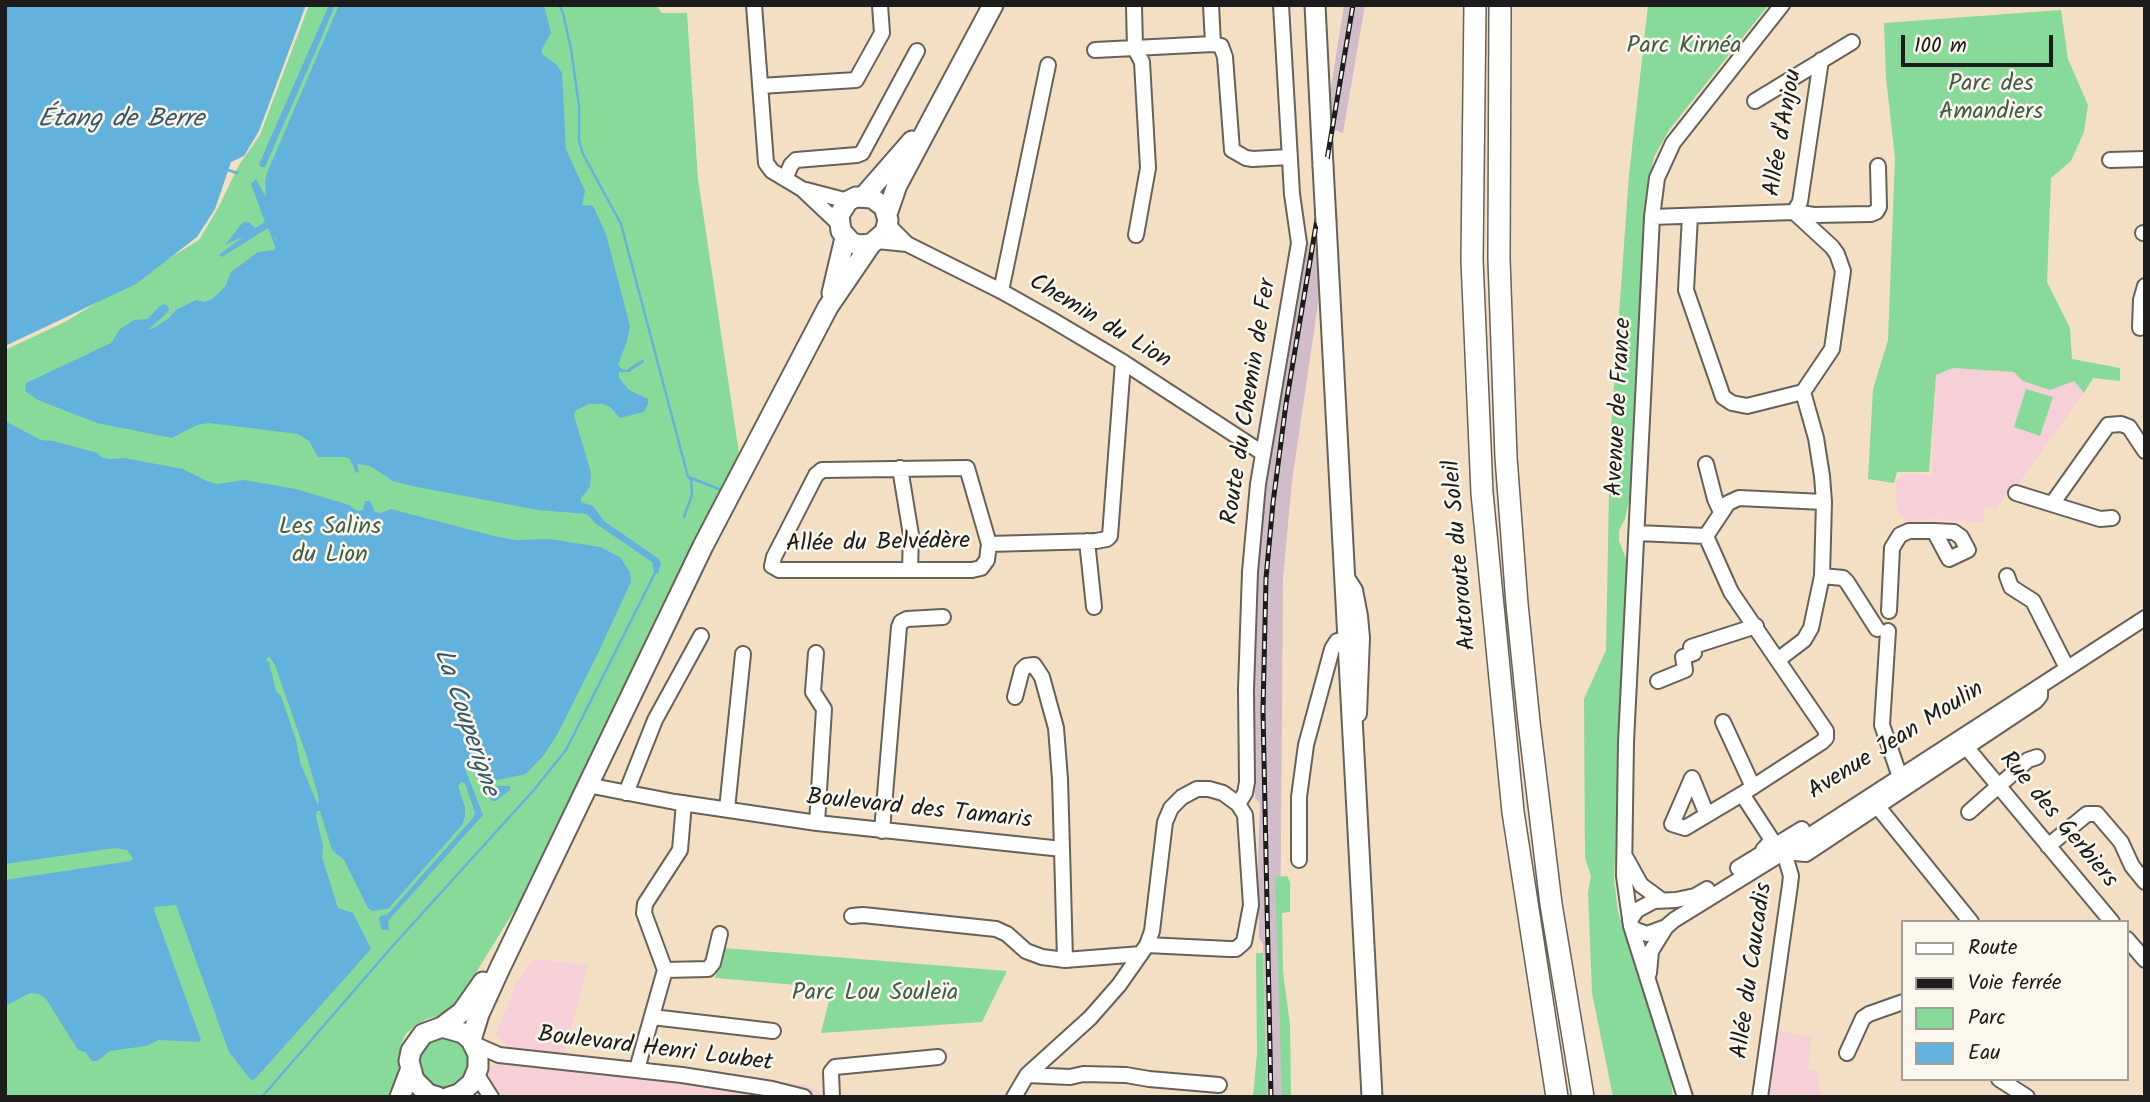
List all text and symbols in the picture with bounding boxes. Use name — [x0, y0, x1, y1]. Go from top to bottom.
scale bar — [1905, 21, 2057, 65]
text: 100 m — [1914, 30, 1967, 63]
park label: Parc Kirnéa — [1627, 34, 1741, 62]
street label: Allée d'Anjou — [1760, 67, 1810, 199]
park label: Parc des Amandiers — [1939, 72, 2043, 128]
water label: Étang de Berre — [38, 106, 204, 138]
street label: Chemin du Lion — [1023, 269, 1175, 377]
street label: Route du Chemin de Fer — [1217, 277, 1285, 527]
street label: Avenue de France — [1602, 317, 1640, 497]
street label: Autoroute du Soleil — [1439, 458, 1485, 652]
park label: Les Salins du Lion — [279, 515, 381, 571]
street label: Allée du Belvédère — [786, 529, 970, 561]
water label: La Couperigne — [424, 645, 504, 801]
street label: Avenue Jean Moulin — [1804, 676, 1990, 808]
street label: Rue des Gerbiers — [1992, 747, 2122, 895]
street label: Boulevard des Tamaris — [805, 785, 1033, 837]
street label: Allée du Caucadis — [1727, 881, 1781, 1061]
legend — [1902, 920, 2129, 1081]
text: Route — [1968, 932, 2017, 965]
text: Voie ferrée — [1968, 967, 2061, 1000]
park label: Parc Lou Souleïa — [792, 981, 958, 1009]
text: Parc — [1968, 1002, 2006, 1035]
street label: Boulevard Henri Loubet — [536, 1022, 774, 1080]
text: Eau — [1968, 1037, 2000, 1070]

